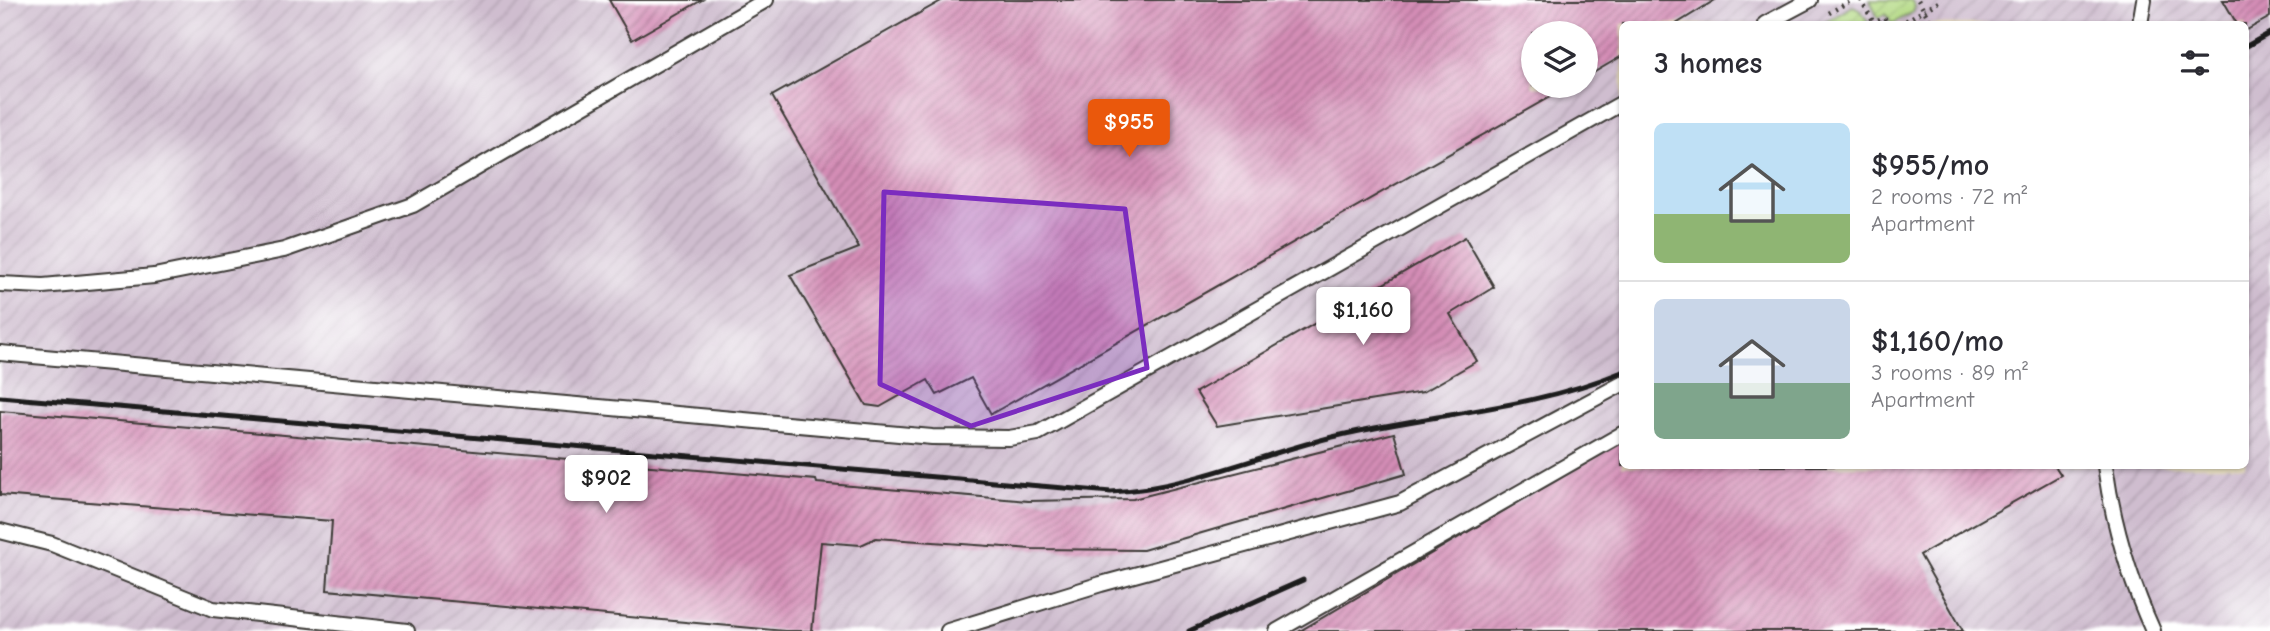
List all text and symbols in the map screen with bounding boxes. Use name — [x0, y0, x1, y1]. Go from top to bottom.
map controls — [1521, 21, 1598, 98]
button: layers — [1521, 21, 1598, 98]
icon: filters — [2176, 44, 2214, 82]
text: 3 homes — [1654, 46, 1762, 81]
pin: $955 — [1088, 100, 1170, 159]
text: $955 — [1104, 108, 1154, 135]
text: $955/mo — [1871, 148, 1989, 183]
icon: home — [1710, 151, 1794, 235]
text: 2 rooms · 72 m² — [1871, 183, 2027, 210]
text: Apartment — [1871, 210, 1974, 237]
pin: $1,160 — [1306, 288, 1420, 347]
text: $1,160 — [1332, 296, 1394, 323]
text: $1,160/mo — [1871, 324, 2004, 359]
icon: home — [1710, 327, 1794, 411]
text: 3 rooms · 89 m² — [1871, 359, 2028, 386]
text: Apartment — [1871, 386, 1974, 413]
pin: $902 — [565, 456, 647, 515]
text: $902 — [581, 464, 631, 491]

